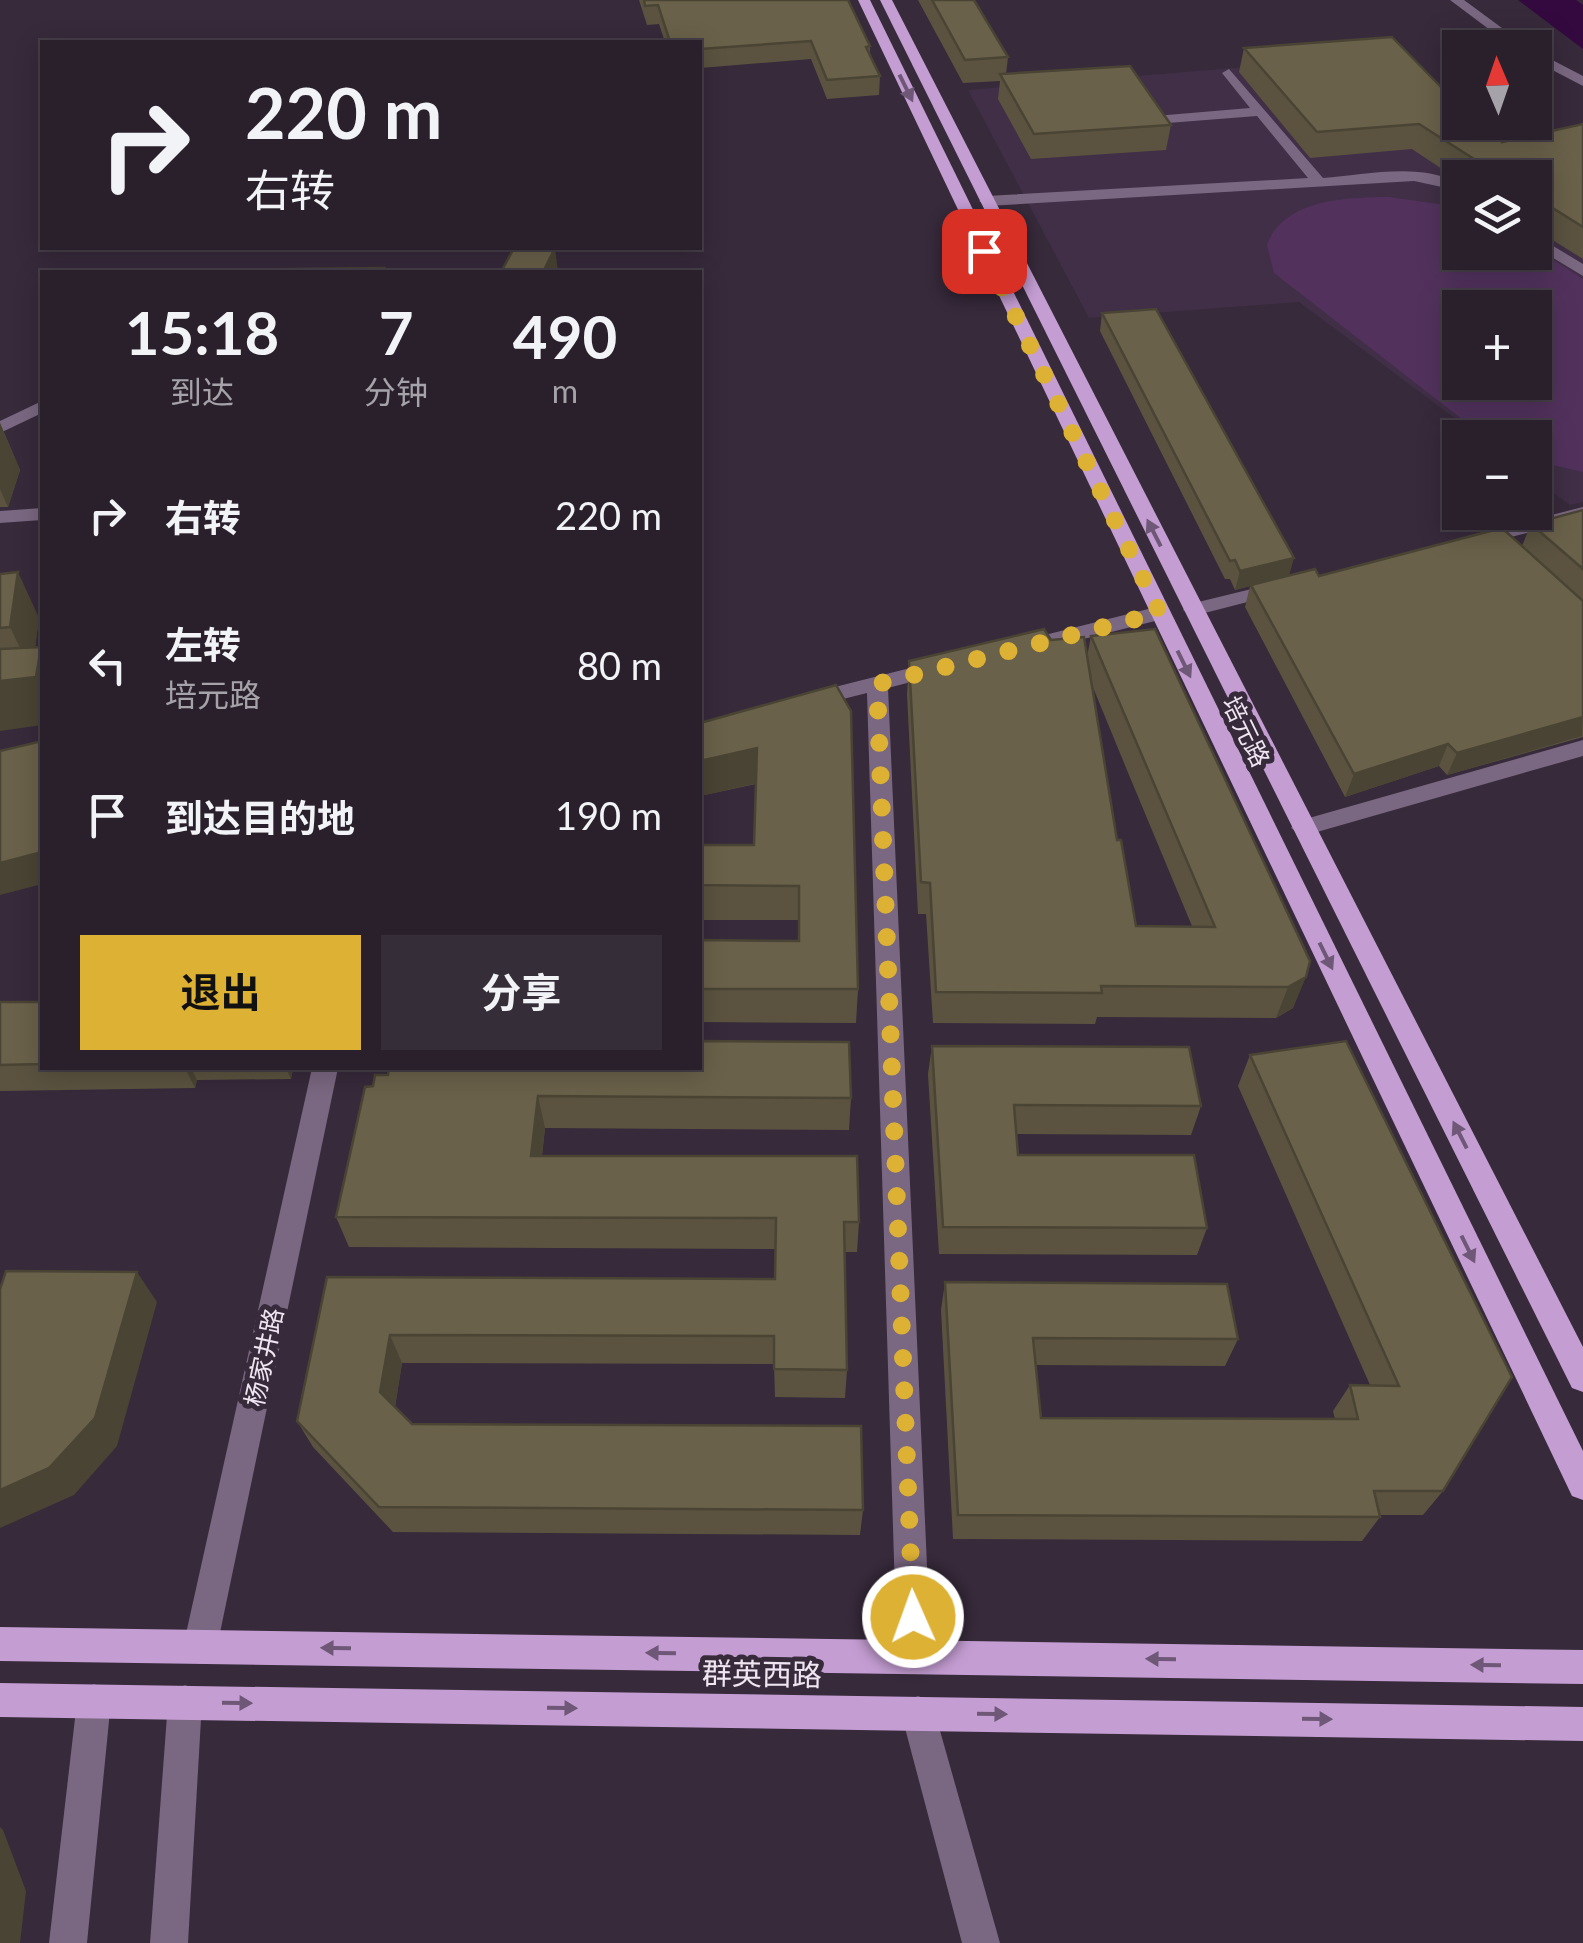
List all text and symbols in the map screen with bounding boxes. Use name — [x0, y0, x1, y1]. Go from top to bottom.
north arrow — [1442, 30, 1552, 140]
map controls — [1442, 30, 1552, 530]
text: 220 m — [245, 70, 442, 154]
one-way arrow — [897, 74, 914, 103]
icon: right — [80, 80, 210, 210]
button: layers — [1442, 160, 1552, 270]
text: 右转 — [245, 163, 335, 217]
pin — [942, 209, 1027, 294]
icon: arrive — [957, 224, 1012, 279]
button: + — [1442, 290, 1552, 400]
text: 15:18 — [125, 296, 279, 368]
text: 7 — [379, 296, 414, 368]
text: 490 — [513, 300, 617, 372]
text: m — [552, 371, 578, 410]
text: 到达 — [170, 372, 234, 411]
text: 分钟 — [364, 372, 428, 411]
button: − — [1442, 420, 1552, 530]
icon: right — [80, 488, 135, 543]
text: 220 m — [555, 492, 662, 538]
text: 右转 — [165, 494, 241, 540]
one-way arrow — [1146, 518, 1163, 547]
text: 左转 — [165, 621, 241, 667]
icon: left — [80, 638, 135, 693]
text: 80 m — [577, 642, 662, 688]
one-way arrow — [1176, 650, 1193, 679]
text: 培元路 — [165, 675, 261, 714]
street label: 培元路 — [1217, 691, 1277, 771]
icon: arrive — [80, 788, 135, 843]
text: 190 m — [555, 792, 662, 838]
text: 到达目的地 — [165, 794, 355, 840]
button: 退出 — [80, 935, 361, 1050]
button: 分享 — [381, 935, 662, 1050]
one-way arrow — [1318, 942, 1335, 971]
one-way arrow — [1452, 1120, 1469, 1149]
one-way arrow — [1460, 1235, 1477, 1264]
street label: 杨家井路 — [238, 1305, 288, 1409]
position arrow — [861, 1565, 965, 1669]
one-way arrow — [319, 1640, 351, 1656]
one-way arrow — [644, 1644, 676, 1660]
one-way arrow — [1144, 1651, 1176, 1667]
street label: 群英西路 — [702, 1654, 822, 1692]
one-way arrow — [1469, 1657, 1501, 1673]
one-way arrow — [222, 1695, 254, 1711]
one-way arrow — [547, 1700, 579, 1716]
one-way arrow — [977, 1706, 1009, 1722]
one-way arrow — [1302, 1711, 1334, 1727]

